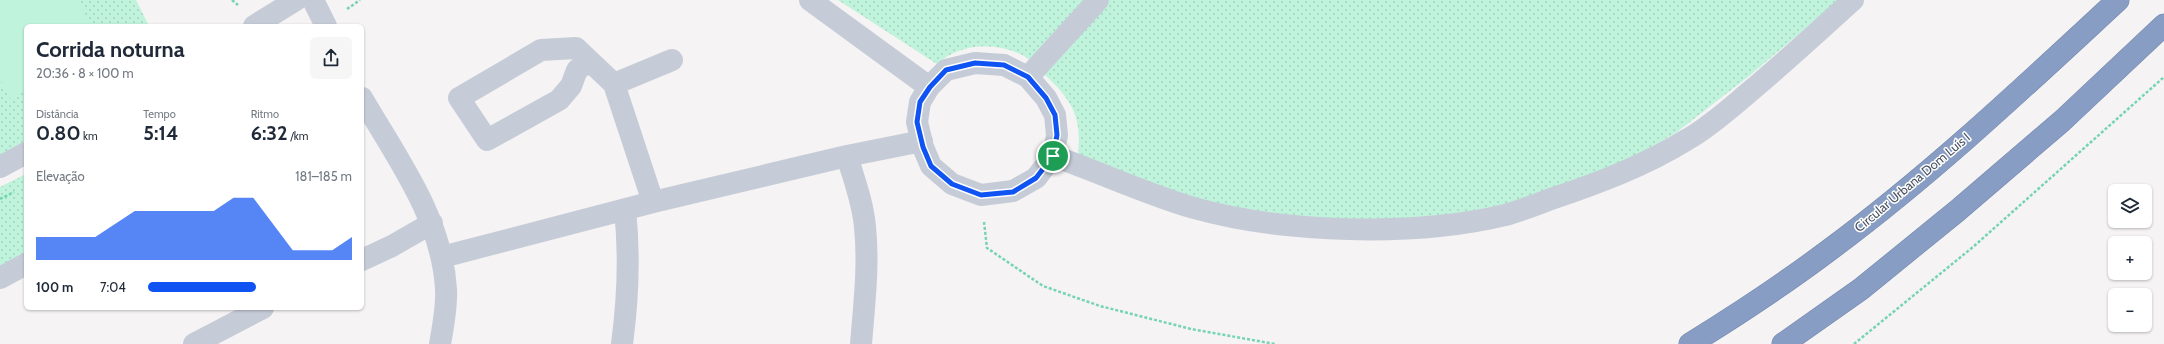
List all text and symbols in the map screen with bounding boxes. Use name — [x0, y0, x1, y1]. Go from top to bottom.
text: Corrida noturna — [36, 36, 185, 63]
button: share — [310, 37, 352, 79]
text: 20:36 · 8 × 100 m — [36, 65, 134, 81]
text: Distância — [36, 107, 79, 121]
text: Tempo — [143, 107, 176, 121]
text: Ritmo — [251, 107, 279, 121]
text: 0.80 — [36, 121, 81, 145]
text: 5:14 — [143, 121, 178, 145]
text: 6:32 — [251, 121, 288, 145]
text: km — [81, 129, 98, 143]
text: /km — [288, 129, 308, 143]
street label: Circular Urbana Dom Luís I — [1851, 129, 1973, 235]
pin — [1036, 139, 1070, 173]
icon: arrive — [1042, 145, 1064, 167]
text: Elevação — [36, 168, 85, 184]
text: 181–185 m — [295, 168, 352, 184]
map controls — [2108, 184, 2152, 332]
button: layers — [2108, 184, 2152, 228]
button: + — [2108, 236, 2152, 280]
text: 100 m — [36, 279, 73, 295]
text: 7:04 — [100, 279, 126, 295]
button: − — [2108, 288, 2152, 332]

